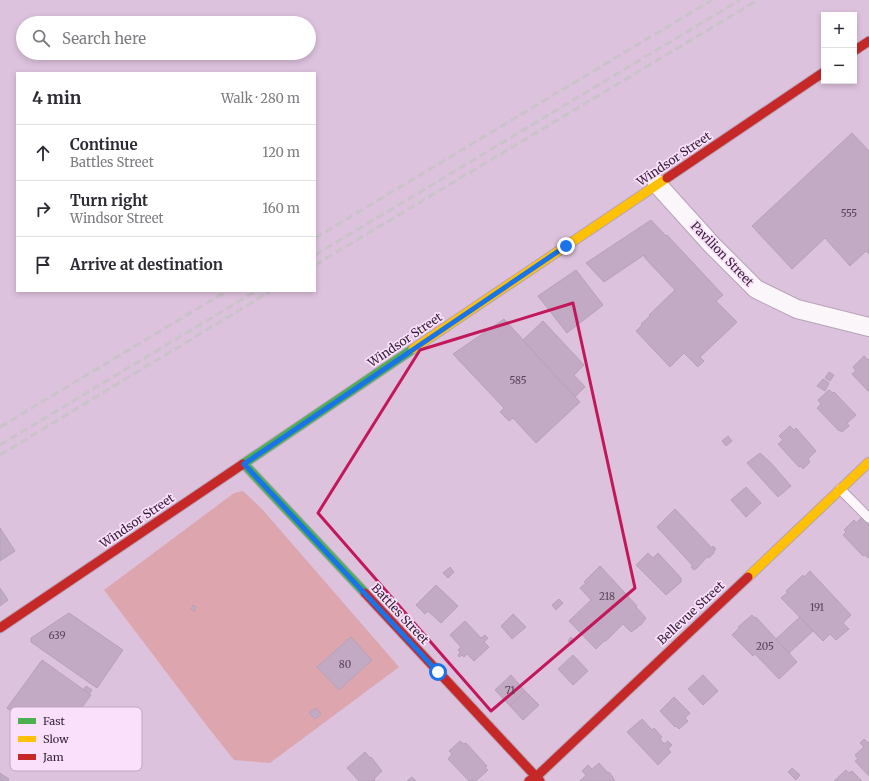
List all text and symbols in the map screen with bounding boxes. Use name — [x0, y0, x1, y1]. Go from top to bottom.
map controls — [821, 12, 857, 84]
button: + — [821, 12, 857, 48]
search box — [16, 16, 316, 60]
icon: search — [30, 27, 52, 49]
text: Search here — [62, 29, 146, 48]
button: − — [821, 48, 857, 84]
text: 4 min — [32, 87, 81, 109]
text: Walk · 280 m — [221, 90, 300, 107]
street label: Windsor Street — [633, 128, 714, 190]
text: Continue — [70, 135, 138, 154]
icon: ahead — [32, 142, 54, 164]
text: 120 m — [262, 144, 300, 161]
text: Battles Street — [70, 154, 154, 171]
text: Turn right — [70, 191, 148, 210]
icon: right — [32, 198, 54, 220]
text: 160 m — [262, 200, 300, 217]
house number: 555 — [841, 207, 857, 220]
text: Windsor Street — [70, 210, 164, 227]
street label: Pavilion Street — [688, 218, 757, 289]
route end — [557, 237, 575, 255]
icon: arrive — [32, 254, 54, 276]
text: Arrive at destination — [70, 255, 223, 274]
street label: Windsor Street — [364, 309, 445, 371]
house number: 585 — [509, 374, 527, 387]
street label: Windsor Street — [96, 490, 177, 552]
street label: Bellevue Street — [654, 578, 728, 648]
street label: Battles Street — [369, 580, 432, 647]
house number: 218 — [599, 590, 615, 603]
house number: 191 — [810, 601, 825, 614]
house number: 639 — [49, 629, 65, 642]
house number: 205 — [756, 640, 774, 653]
house number: 80 — [339, 658, 351, 671]
route start — [429, 663, 447, 681]
house number: 71 — [505, 684, 515, 697]
legend — [10, 707, 142, 771]
text: Fast — [43, 714, 66, 728]
text: Slow — [43, 732, 69, 746]
text: Jam — [42, 750, 64, 764]

